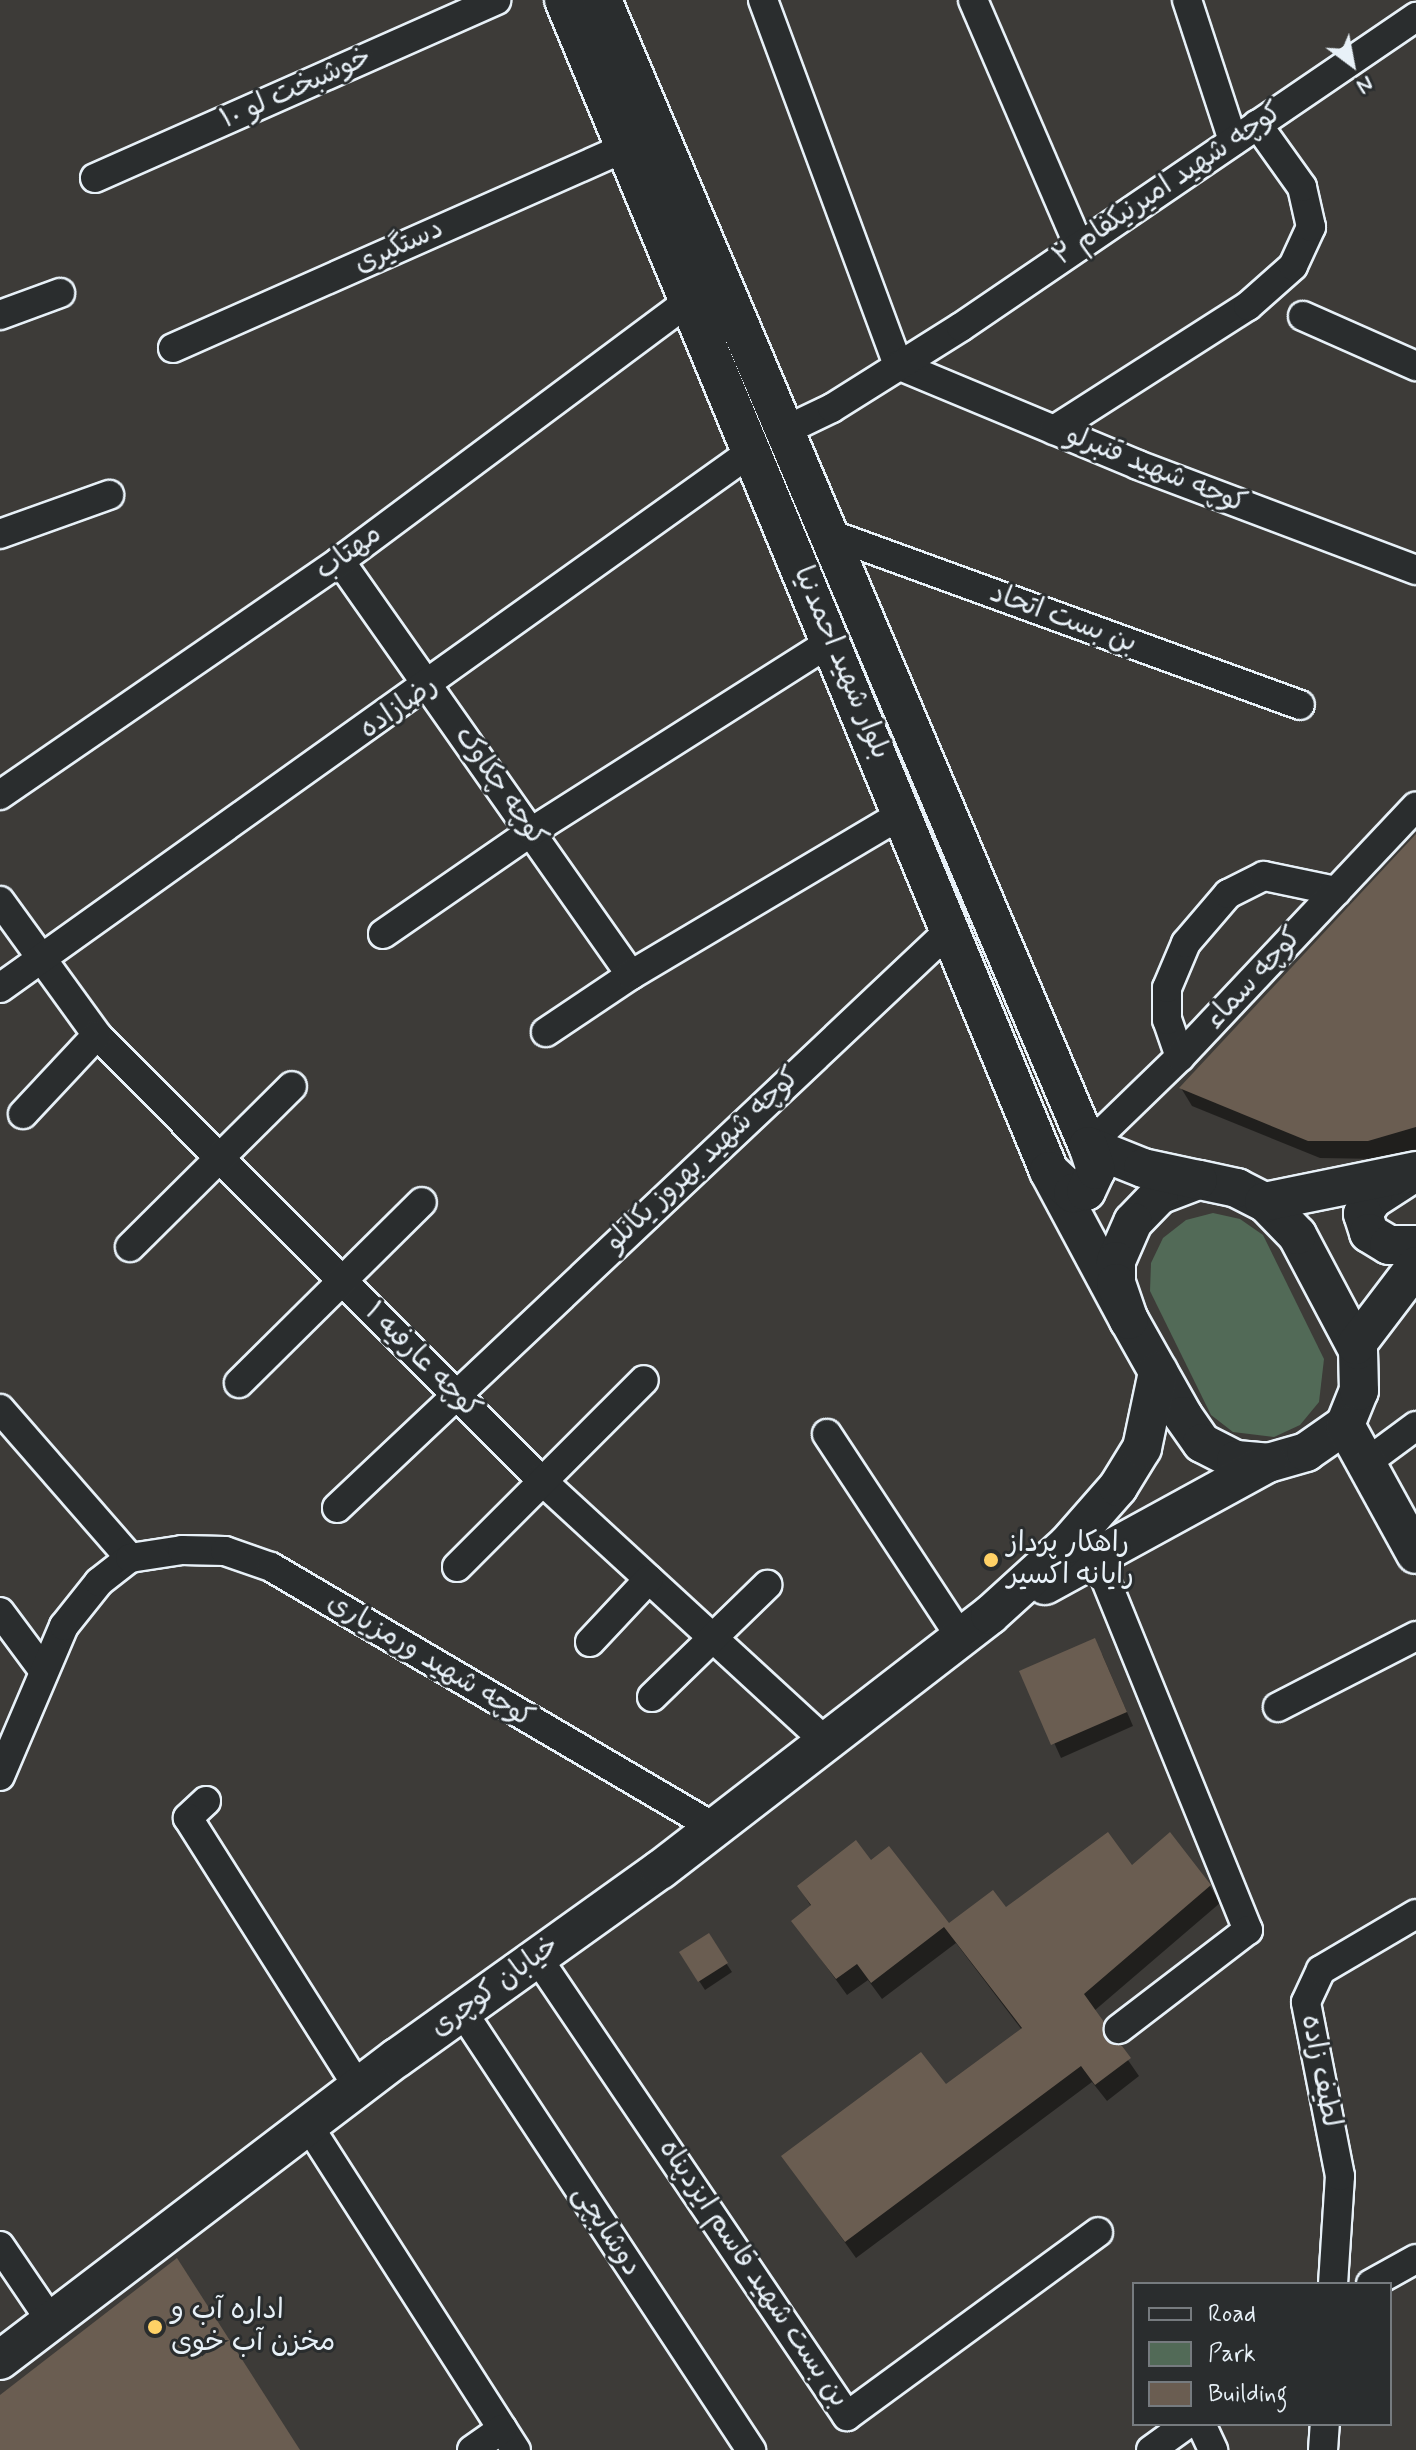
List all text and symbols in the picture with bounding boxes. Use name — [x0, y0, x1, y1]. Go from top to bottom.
north arrow — [1312, 24, 1392, 104]
street label: خوشبخت لو ۱۰ — [215, 41, 377, 137]
text: N — [1351, 69, 1378, 100]
street label: کوچه شهید امیرنیکفام ۲ — [1047, 96, 1289, 274]
street label: دستگیری — [349, 213, 449, 281]
street label: کوچه شهید قنبرلو — [1061, 418, 1251, 522]
street label: مهتاب — [309, 518, 389, 588]
street label: بلوار شهید احمدنیا — [785, 562, 897, 764]
street label: بن بست اتحاد — [985, 577, 1141, 661]
street label: رضازاده — [354, 669, 444, 747]
street label: کوچه چکاوک — [446, 721, 554, 853]
street label: کوچه سماء — [1199, 921, 1309, 1037]
street label: کوچه شهید بهروز یکانلو — [599, 1061, 807, 1259]
street label: کوچه عارفیه ۱ — [357, 1296, 487, 1426]
place label: راهکار پرداز رایانه اکسیر — [1007, 1527, 1134, 1593]
marker: راهکار پرداز رایانه اکسیر — [982, 1551, 1000, 1569]
street label: کوچه شهید ورمزیاری — [321, 1586, 539, 1736]
street label: خیابان کوچری — [424, 1929, 566, 2045]
street label: لطیف زاده — [1293, 2012, 1347, 2130]
street label: بن بست شهید قاسم ایزدپناه — [651, 2134, 855, 2414]
street label: دوشابچی — [564, 2179, 648, 2283]
legend — [1132, 2282, 1392, 2426]
place label: اداره آب و مخزن آب خوی — [171, 2294, 335, 2360]
text: Road — [1208, 2299, 1256, 2330]
marker: اداره آب و مخزن آب خوی — [146, 2318, 164, 2336]
text: Park — [1208, 2339, 1256, 2370]
text: Building — [1208, 2379, 1288, 2410]

